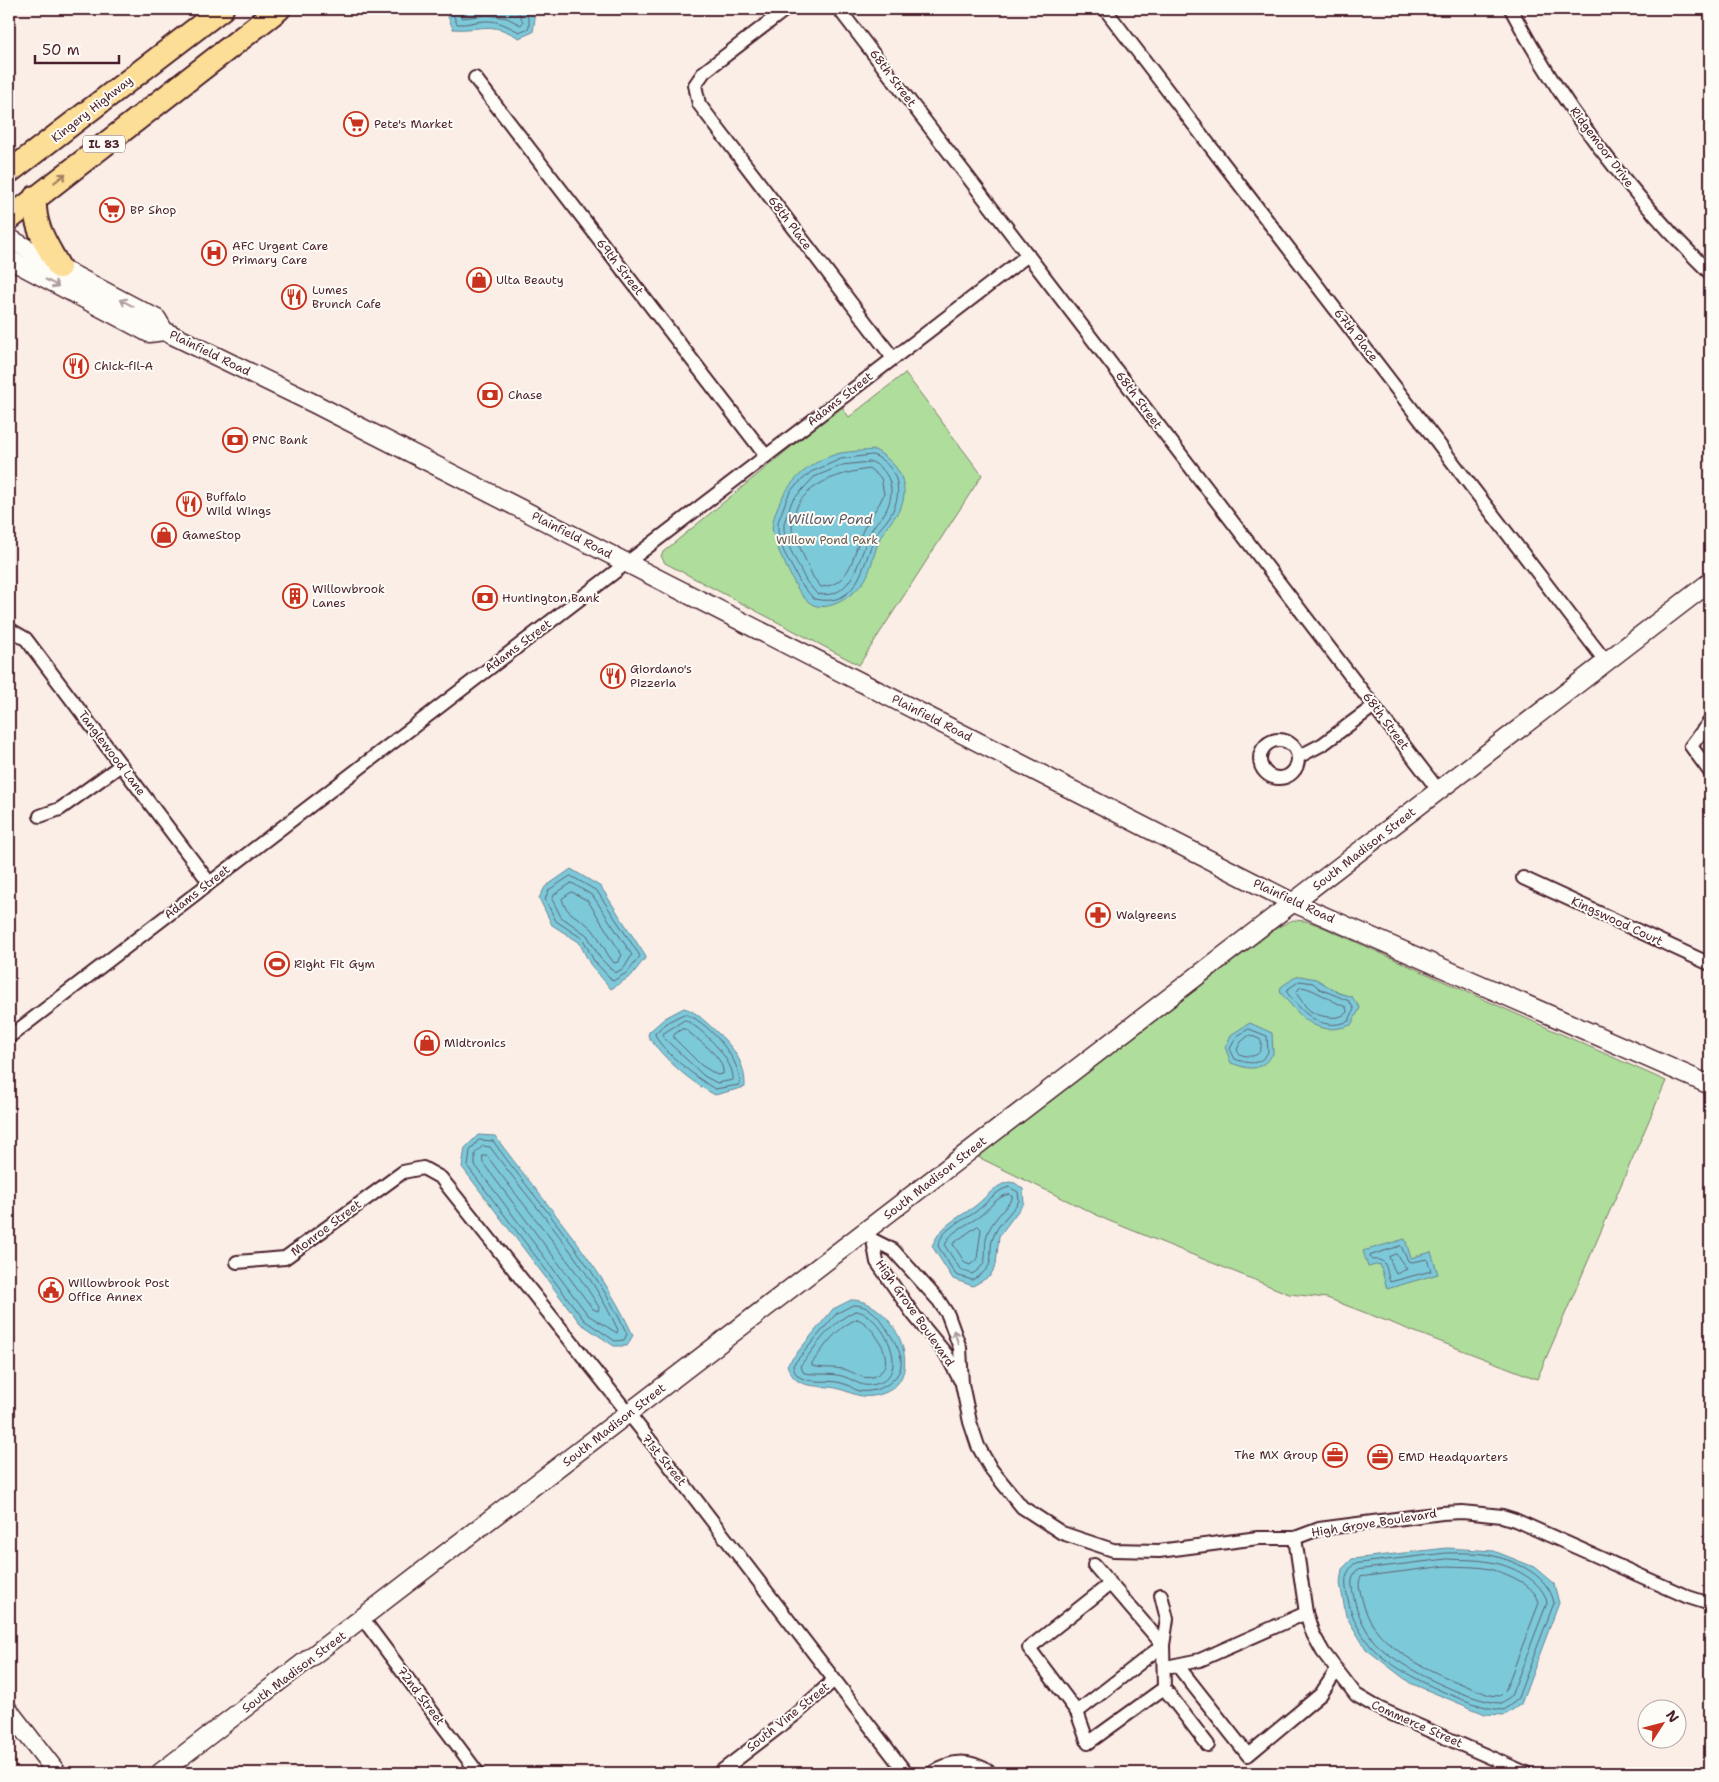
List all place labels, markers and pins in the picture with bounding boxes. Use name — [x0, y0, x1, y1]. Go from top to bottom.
supermarket icon: Pete's Market — [343, 111, 369, 137]
place label: Pete's Market — [374, 116, 453, 132]
supermarket icon: BP Shop — [99, 197, 125, 223]
place label: BP Shop — [130, 202, 177, 218]
place label: AFC Urgent Care Primary Care — [232, 238, 329, 268]
hospital icon: AFC Urgent Care Primary Care — [201, 240, 227, 266]
shop icon: Ulta Beauty — [466, 267, 492, 293]
place label: Ulta Beauty — [496, 272, 564, 288]
place label: Lumes Brunch Cafe — [312, 282, 381, 312]
restaurant icon: Lumes Brunch Cafe — [281, 284, 307, 310]
restaurant icon: Chick-fil-A — [63, 353, 89, 379]
place label: Chick-fil-A — [94, 358, 154, 374]
bank icon: Chase — [477, 382, 503, 408]
place label: Chase — [508, 387, 543, 403]
bank icon: PNC Bank — [222, 427, 248, 453]
place label: PNC Bank — [252, 432, 308, 448]
place label: Buffalo Wild Wings — [206, 489, 271, 519]
restaurant icon: Buffalo Wild Wings — [176, 491, 202, 517]
shop icon: GameStop — [151, 522, 177, 548]
place label: GameStop — [182, 527, 241, 543]
place label: Willowbrook Lanes — [312, 581, 385, 611]
building icon: Willowbrook Lanes — [282, 583, 308, 609]
bank icon: Huntington Bank — [472, 585, 498, 611]
place label: Huntington Bank — [502, 590, 600, 606]
place label: Giordano's Pizzeria — [630, 661, 692, 691]
restaurant icon: Giordano's Pizzeria — [600, 663, 626, 689]
pharmacy icon: Walgreens — [1085, 902, 1111, 928]
place label: Walgreens — [1116, 907, 1177, 923]
sports icon: Right Fit Gym — [264, 951, 290, 977]
place label: Right Fit Gym — [294, 956, 375, 972]
shop icon: Midtronics — [414, 1030, 440, 1056]
place label: Midtronics — [444, 1035, 506, 1051]
place label: Willowbrook Post Office Annex — [68, 1275, 170, 1305]
public building icon: Willowbrook Post Office Annex — [38, 1277, 64, 1303]
office icon: The MX Group — [1322, 1442, 1348, 1468]
office icon: EMD Headquarters — [1367, 1444, 1393, 1470]
place label: The MX Group — [1234, 1447, 1318, 1463]
place label: EMD Headquarters — [1398, 1449, 1508, 1465]

